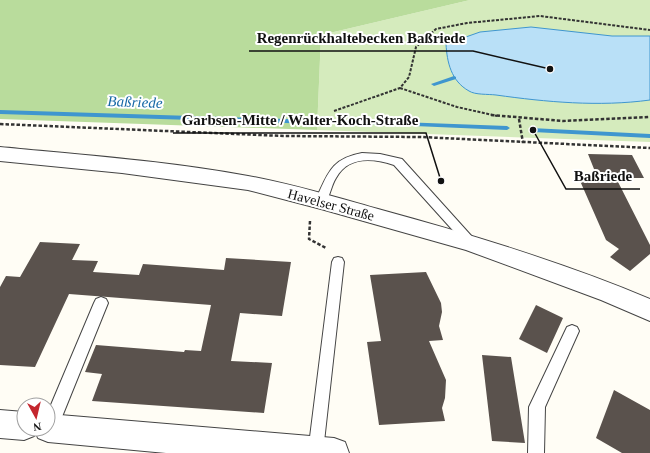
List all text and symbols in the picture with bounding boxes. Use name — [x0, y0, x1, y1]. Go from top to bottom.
callout: Regenrückhaltebecken Baßriede — [249, 24, 473, 51]
text: Regenrückhaltebecken Baßriede — [257, 30, 466, 46]
water label: Baßriede — [107, 93, 163, 111]
callout: Garbsen-Mitte / Walter-Koch-Straße — [173, 106, 426, 133]
text: Garbsen-Mitte / Walter-Koch-Straße — [182, 112, 419, 128]
callout: Baßriede — [566, 162, 640, 189]
text: Baßriede — [574, 168, 633, 184]
street label: Havelser Straße — [286, 186, 376, 224]
north arrow — [16, 397, 56, 437]
text: N — [33, 420, 42, 433]

